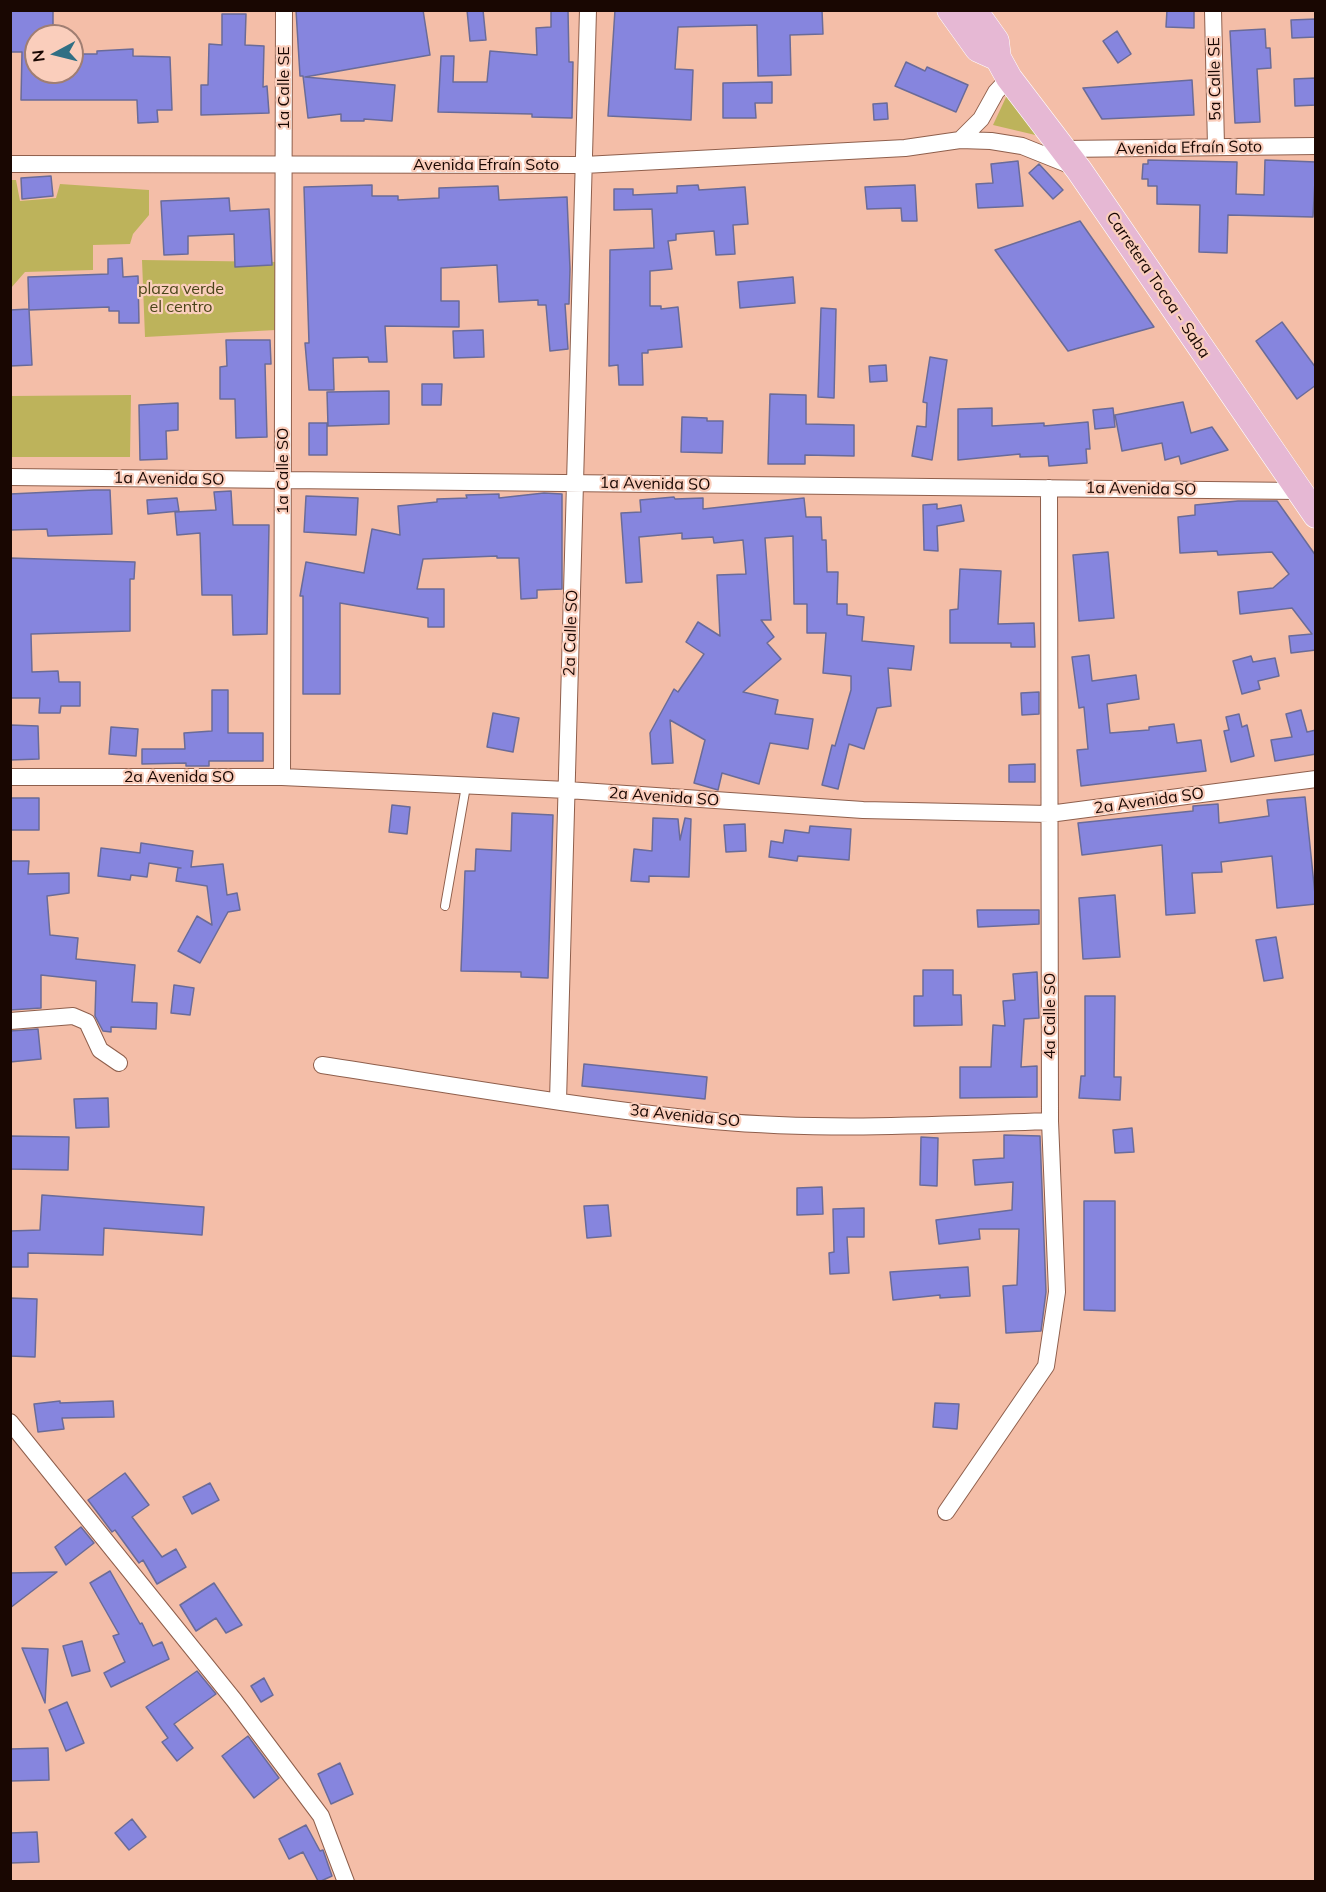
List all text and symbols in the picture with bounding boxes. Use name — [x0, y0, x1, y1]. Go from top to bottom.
north arrow — [24, 24, 84, 84]
street label: 5a Calle SE — [1205, 37, 1225, 121]
street label: 1a Calle SE — [274, 46, 294, 130]
text: N — [27, 49, 49, 63]
street label: Avenida Efraín Soto — [1116, 137, 1262, 159]
street label: Avenida Efraín Soto — [413, 155, 559, 175]
street label: Carretera Tocoa - Saba — [1102, 208, 1214, 362]
park label: plaza verde el centro — [138, 279, 224, 317]
street label: 1a Calle SO — [273, 428, 293, 514]
street label: 1a Avenida SO — [114, 468, 224, 490]
street label: 1a Avenida SO — [600, 473, 710, 495]
street label: 1a Avenida SO — [1086, 478, 1196, 500]
street label: 2a Calle SO — [560, 589, 582, 677]
street label: 2a Avenida SO — [124, 767, 234, 787]
street label: 2a Avenida SO — [608, 784, 720, 810]
street label: 2a Avenida SO — [1093, 784, 1205, 818]
street label: 4a Calle SO — [1040, 973, 1060, 1059]
street label: 3a Avenida SO — [629, 1101, 741, 1131]

